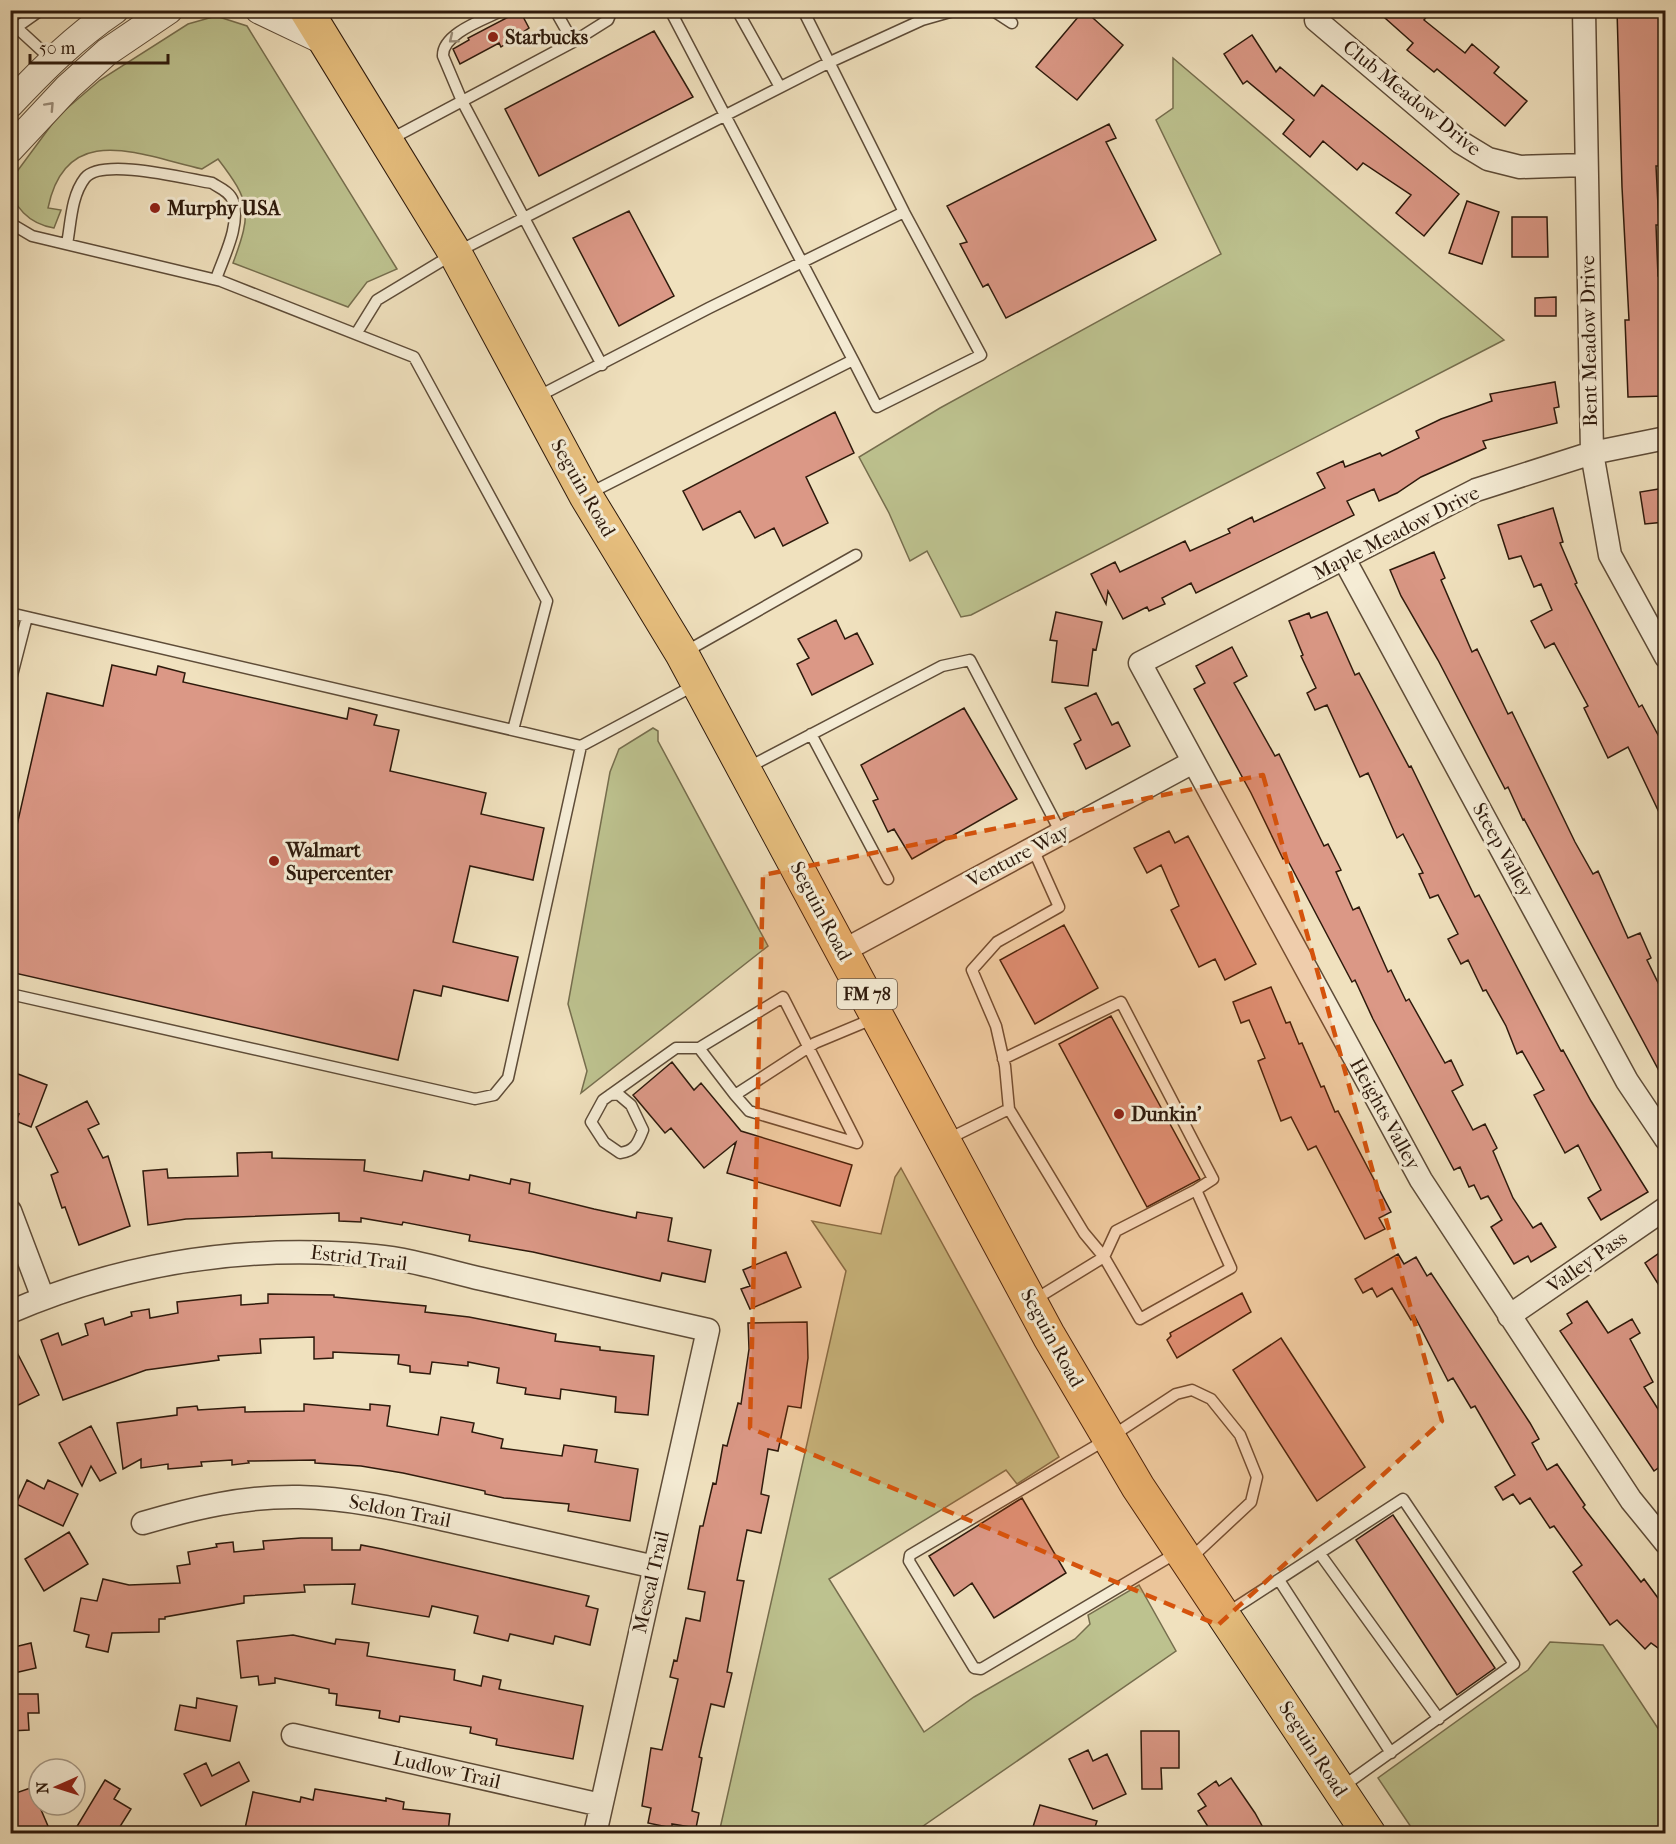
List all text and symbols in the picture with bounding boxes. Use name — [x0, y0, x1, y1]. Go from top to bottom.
place label: Starbucks — [505, 26, 589, 49]
scale bar — [30, 27, 168, 65]
marker: Starbucks — [486, 30, 500, 44]
one-way arrow — [449, 31, 460, 42]
street label: Club Meadow Drive — [1338, 35, 1486, 161]
text: 50 m — [39, 38, 76, 59]
one-way arrow — [43, 102, 54, 112]
place label: Murphy USA — [166, 197, 281, 220]
marker: Murphy USA — [148, 201, 162, 215]
street label: Bent Meadow Drive — [1576, 255, 1602, 427]
street label: Seguin Road — [546, 435, 621, 542]
street label: Maple Meadow Drive — [1309, 481, 1483, 585]
street label: Steep Valley — [1468, 799, 1539, 902]
street label: Venture Way — [962, 819, 1074, 893]
place label: Walmart Supercenter — [285, 839, 393, 885]
marker: Walmart Supercenter — [267, 854, 281, 868]
street label: Seguin Road — [785, 858, 857, 965]
road number: FM 78 — [837, 979, 897, 1009]
street label: Heights Valley — [1345, 1054, 1426, 1175]
place label: Dunkin' — [1131, 1103, 1202, 1126]
marker: Dunkin' — [1112, 1107, 1126, 1121]
street label: Valley Pass — [1542, 1226, 1631, 1298]
street label: Estrid Trail — [309, 1241, 409, 1275]
street label: Seguin Road — [1016, 1285, 1089, 1392]
street label: Seldon Trail — [347, 1490, 454, 1532]
street label: Mescal Trail — [628, 1528, 674, 1636]
street label: Seguin Road — [1274, 1697, 1353, 1802]
street label: Ludlow Trail — [391, 1746, 504, 1794]
north arrow — [27, 1757, 87, 1817]
text: N — [33, 1780, 52, 1794]

